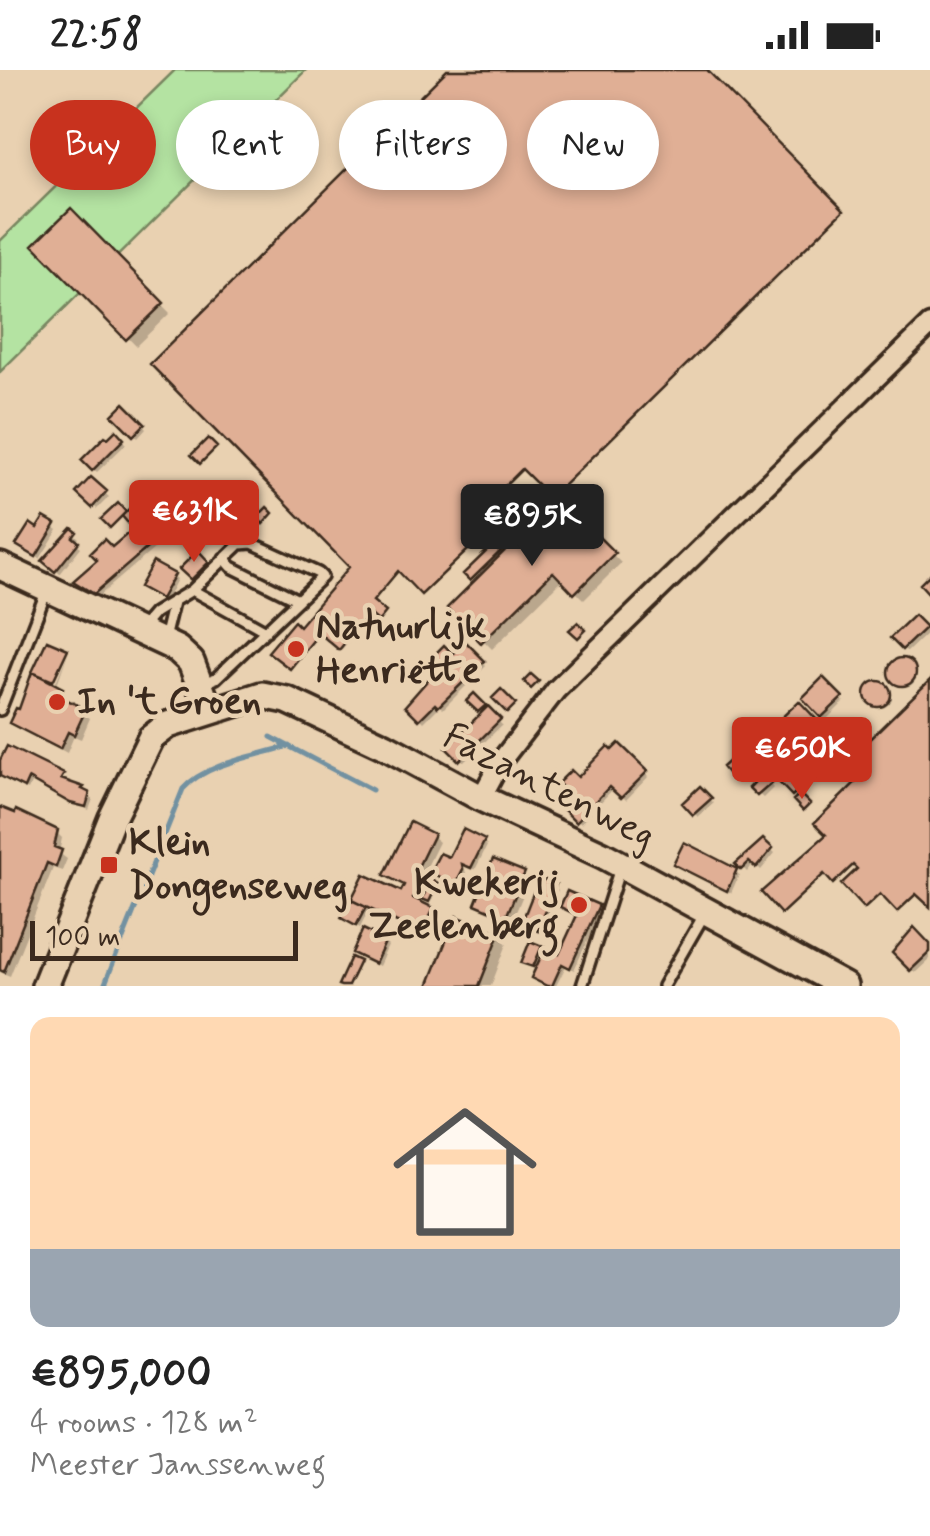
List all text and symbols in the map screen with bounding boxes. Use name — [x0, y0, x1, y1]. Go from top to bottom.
text: 22:58 — [50, 11, 142, 60]
chip: Buy — [30, 100, 156, 190]
chip: Rent — [176, 100, 319, 190]
chip: Filters — [339, 100, 507, 190]
chip: New — [527, 100, 659, 190]
pin: €631K — [124, 480, 264, 565]
pin: €895K — [462, 484, 602, 569]
text: €631K — [151, 491, 237, 533]
text: €895K — [483, 495, 581, 537]
place label: Natuurlijk Henriëtte — [316, 603, 487, 696]
marker: Natuurlijk Henriëtte — [285, 638, 307, 660]
place label: In 't Groen — [77, 678, 262, 727]
marker: In 't Groen — [46, 691, 68, 713]
street label: Fazantenweg — [435, 713, 663, 861]
pin: €650K — [732, 717, 872, 802]
text: €650K — [754, 728, 850, 770]
place label: Klein Dongenseweg — [129, 819, 348, 916]
marker: Klein Dongenseweg — [98, 854, 120, 876]
place label: Kwekerij Zeelenberg — [369, 859, 559, 957]
marker: Kwekerij Zeelenberg — [568, 894, 590, 916]
scale bar — [30, 916, 298, 960]
text: 100 m — [45, 920, 120, 957]
icon: home — [375, 1082, 555, 1262]
text: €895,000 — [30, 1347, 211, 1402]
text: 4 rooms · 128 m² — [30, 1402, 258, 1444]
text: Meester Janssenweg — [30, 1444, 326, 1486]

